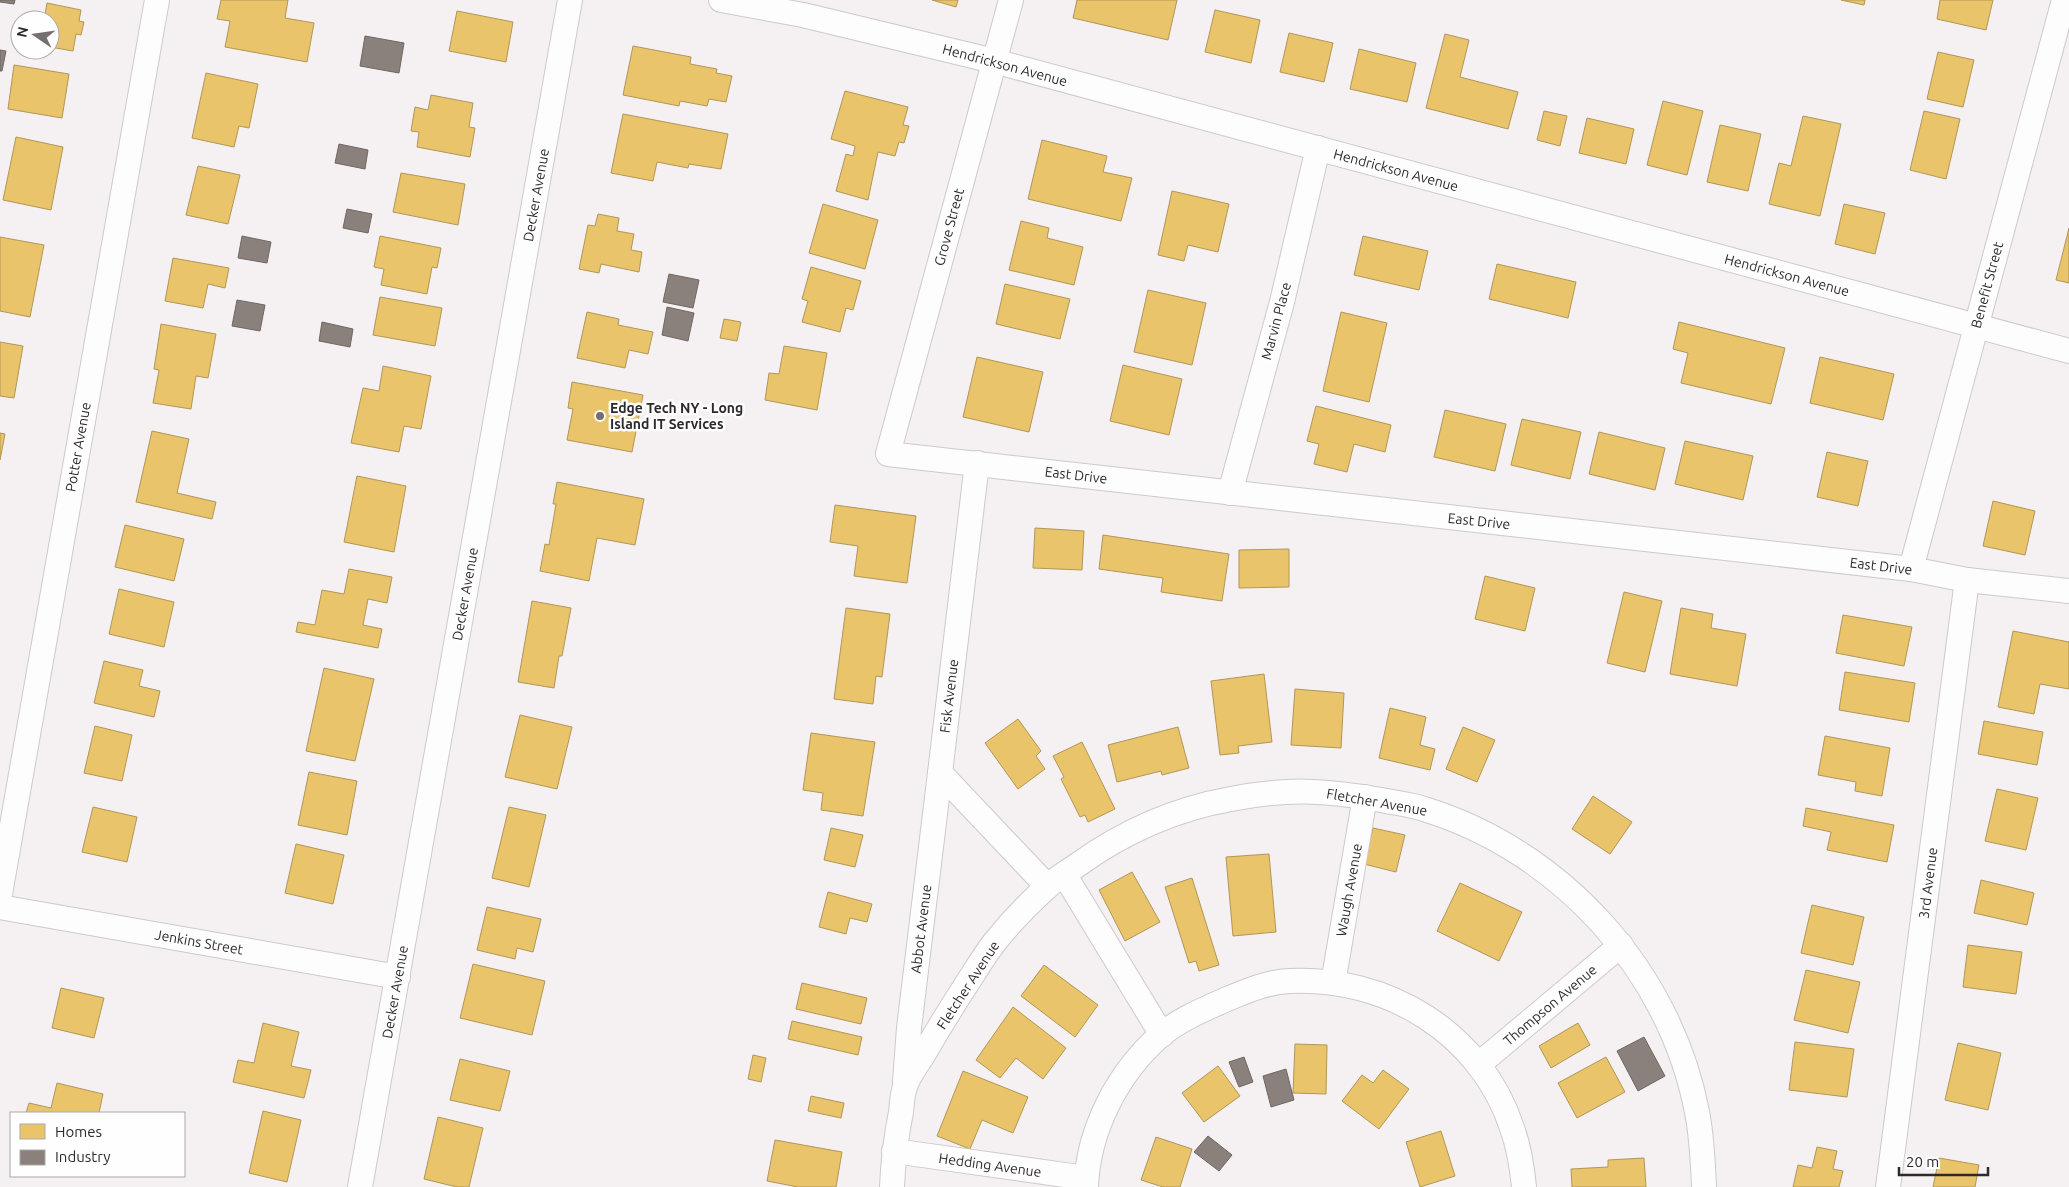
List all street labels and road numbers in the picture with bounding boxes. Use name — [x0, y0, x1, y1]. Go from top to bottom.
street label: Hendrickson Avenue — [941, 41, 1069, 89]
street label: Hendrickson Avenue — [1332, 146, 1460, 194]
street label: Decker Avenue — [520, 147, 552, 243]
street label: Grove Street — [931, 186, 967, 267]
street label: Benefit Street — [1968, 240, 2006, 330]
street label: Hendrickson Avenue — [1723, 251, 1851, 299]
street label: Marvin Place — [1258, 280, 1294, 362]
street label: Potter Avenue — [62, 401, 94, 493]
street label: East Drive — [1044, 463, 1108, 487]
street label: East Drive — [1447, 510, 1511, 532]
street label: Decker Avenue — [449, 546, 481, 642]
street label: East Drive — [1849, 554, 1913, 578]
street label: Fisk Avenue — [937, 658, 961, 734]
street label: Fletcher Avenue — [1325, 785, 1429, 819]
street label: Waugh Avenue — [1333, 842, 1365, 938]
street label: 3rd Avenue — [1916, 846, 1940, 920]
street label: Abbot Avenue — [908, 884, 934, 974]
street label: Jenkins Street — [154, 926, 245, 958]
street label: Fletcher Avenue — [933, 938, 1003, 1032]
street label: Decker Avenue — [379, 944, 411, 1040]
street label: Thompson Avenue — [1500, 961, 1600, 1049]
street label: Hedding Avenue — [938, 1150, 1042, 1180]

